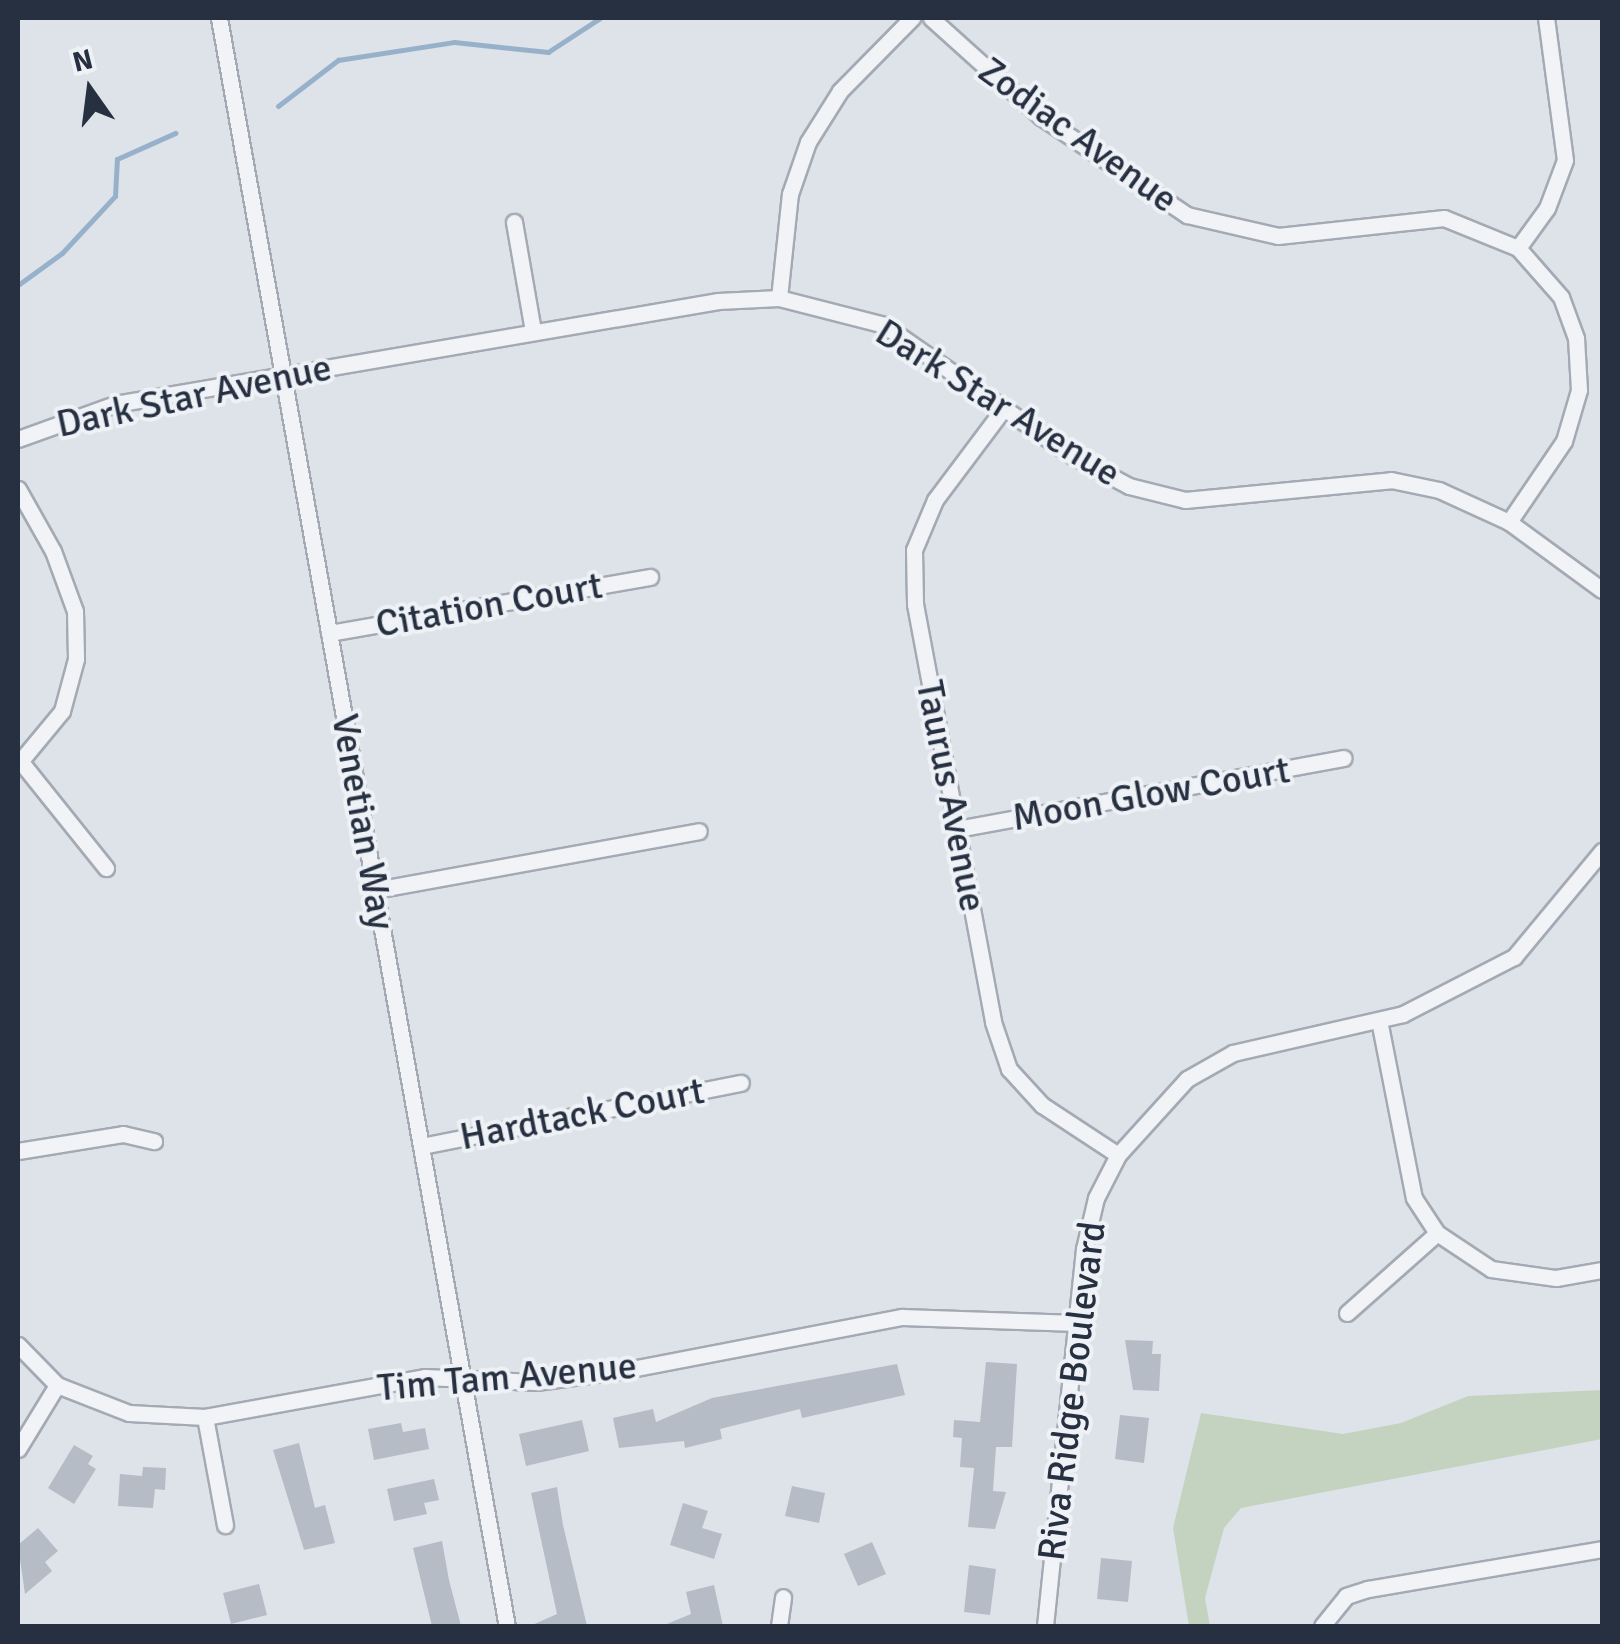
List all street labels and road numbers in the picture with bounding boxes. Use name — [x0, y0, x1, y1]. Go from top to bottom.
street label: Zodiac Avenue — [970, 48, 1186, 222]
street label: Dark Star Avenue — [867, 310, 1129, 496]
street label: Dark Star Avenue — [52, 345, 336, 447]
street label: Citation Court — [372, 563, 606, 647]
street label: Taurus Avenue — [906, 677, 996, 915]
street label: Venetian Way — [322, 711, 404, 933]
street label: Moon Glow Court — [1009, 747, 1293, 841]
street label: Hardtack Court — [456, 1068, 708, 1160]
street label: Riva Ridge Boulevard — [1029, 1219, 1115, 1563]
street label: Tim Tam Avenue — [375, 1343, 639, 1411]

